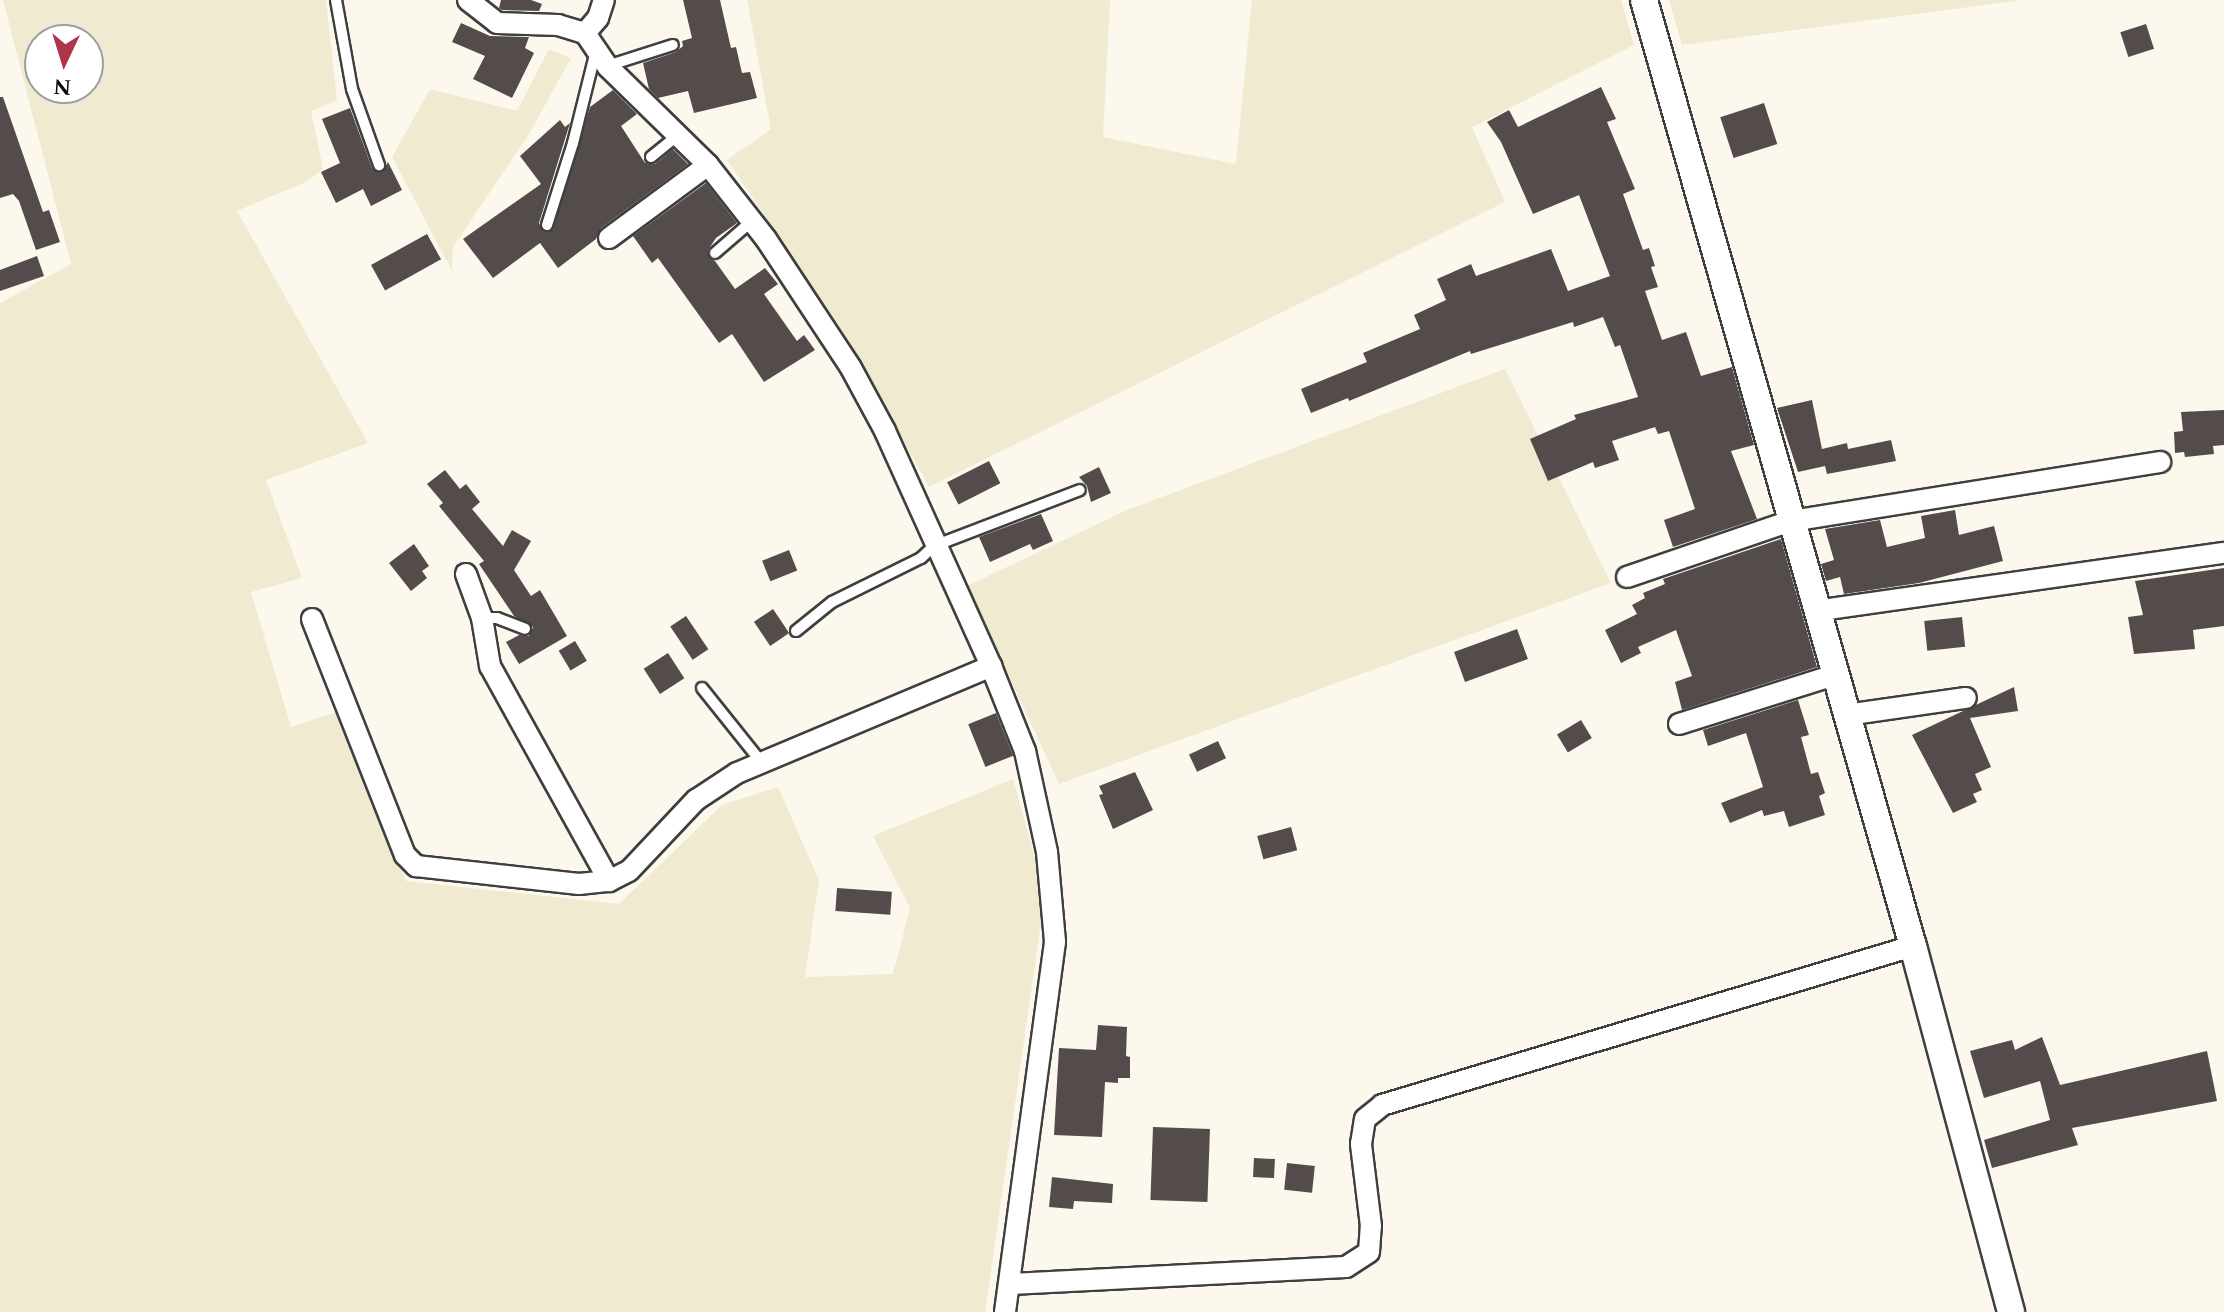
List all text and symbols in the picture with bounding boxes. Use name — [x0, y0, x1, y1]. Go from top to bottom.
north arrow — [24, 24, 104, 104]
text: N — [52, 69, 73, 104]

